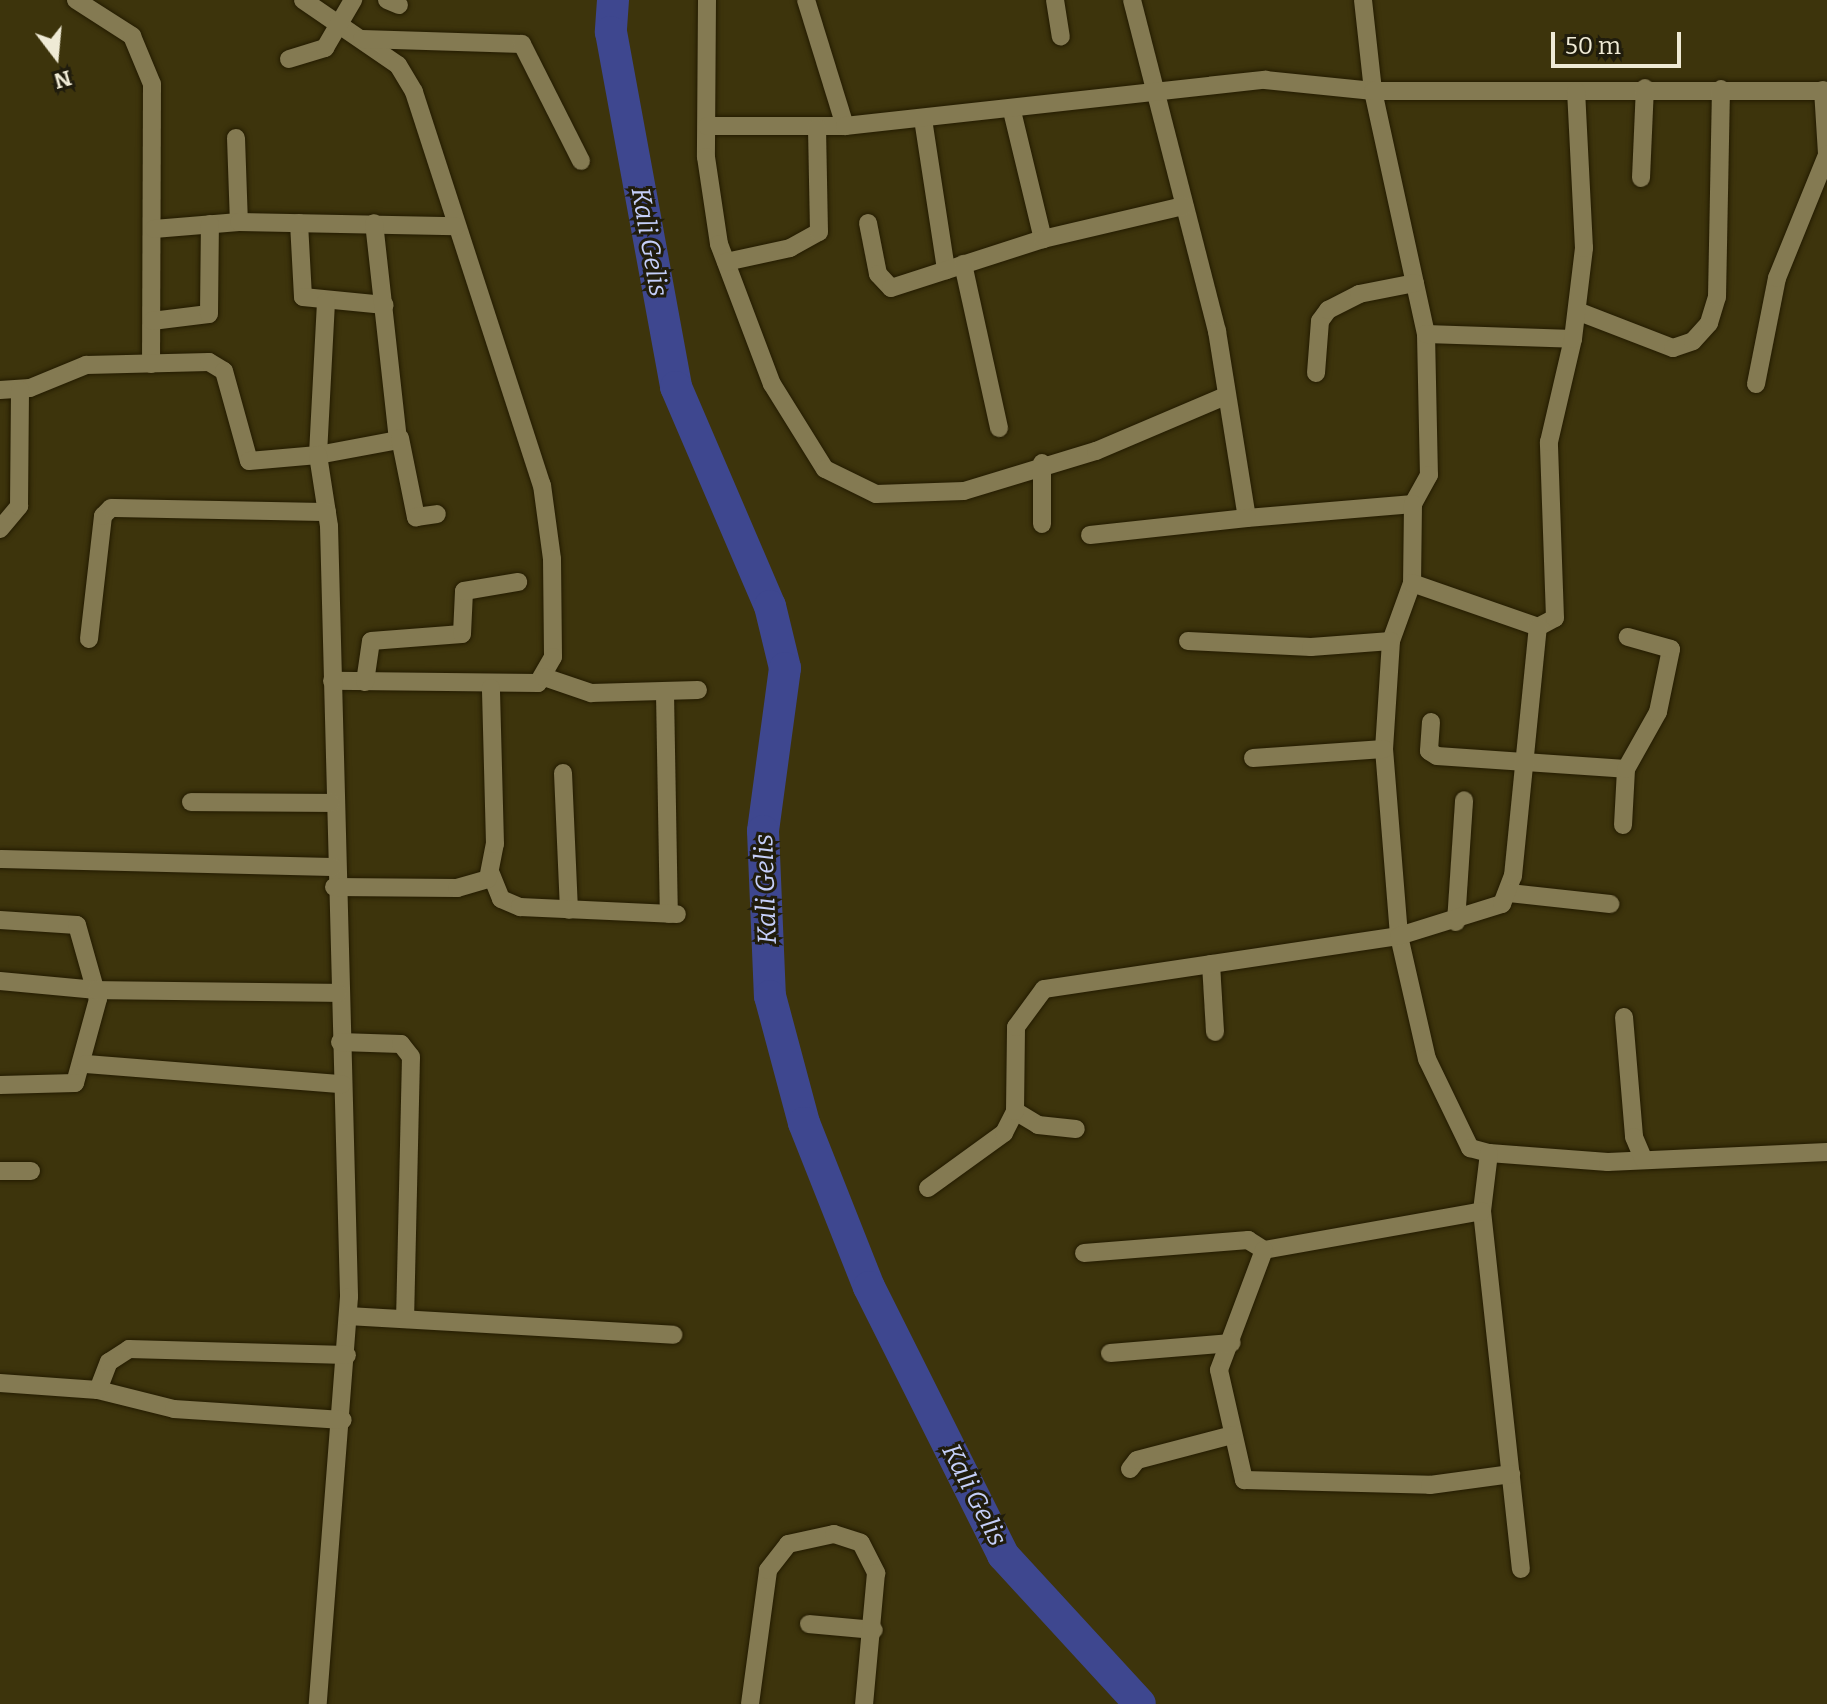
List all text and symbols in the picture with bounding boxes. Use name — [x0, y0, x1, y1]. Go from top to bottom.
north arrow — [16, 16, 96, 96]
scale bar — [1555, 16, 1685, 66]
text: 50 m — [1565, 32, 1621, 60]
text: N — [51, 64, 75, 95]
water label: Kali Gelis — [624, 185, 674, 299]
water label: Kali Gelis — [748, 833, 784, 945]
water label: Kali Gelis — [935, 1439, 1013, 1551]

